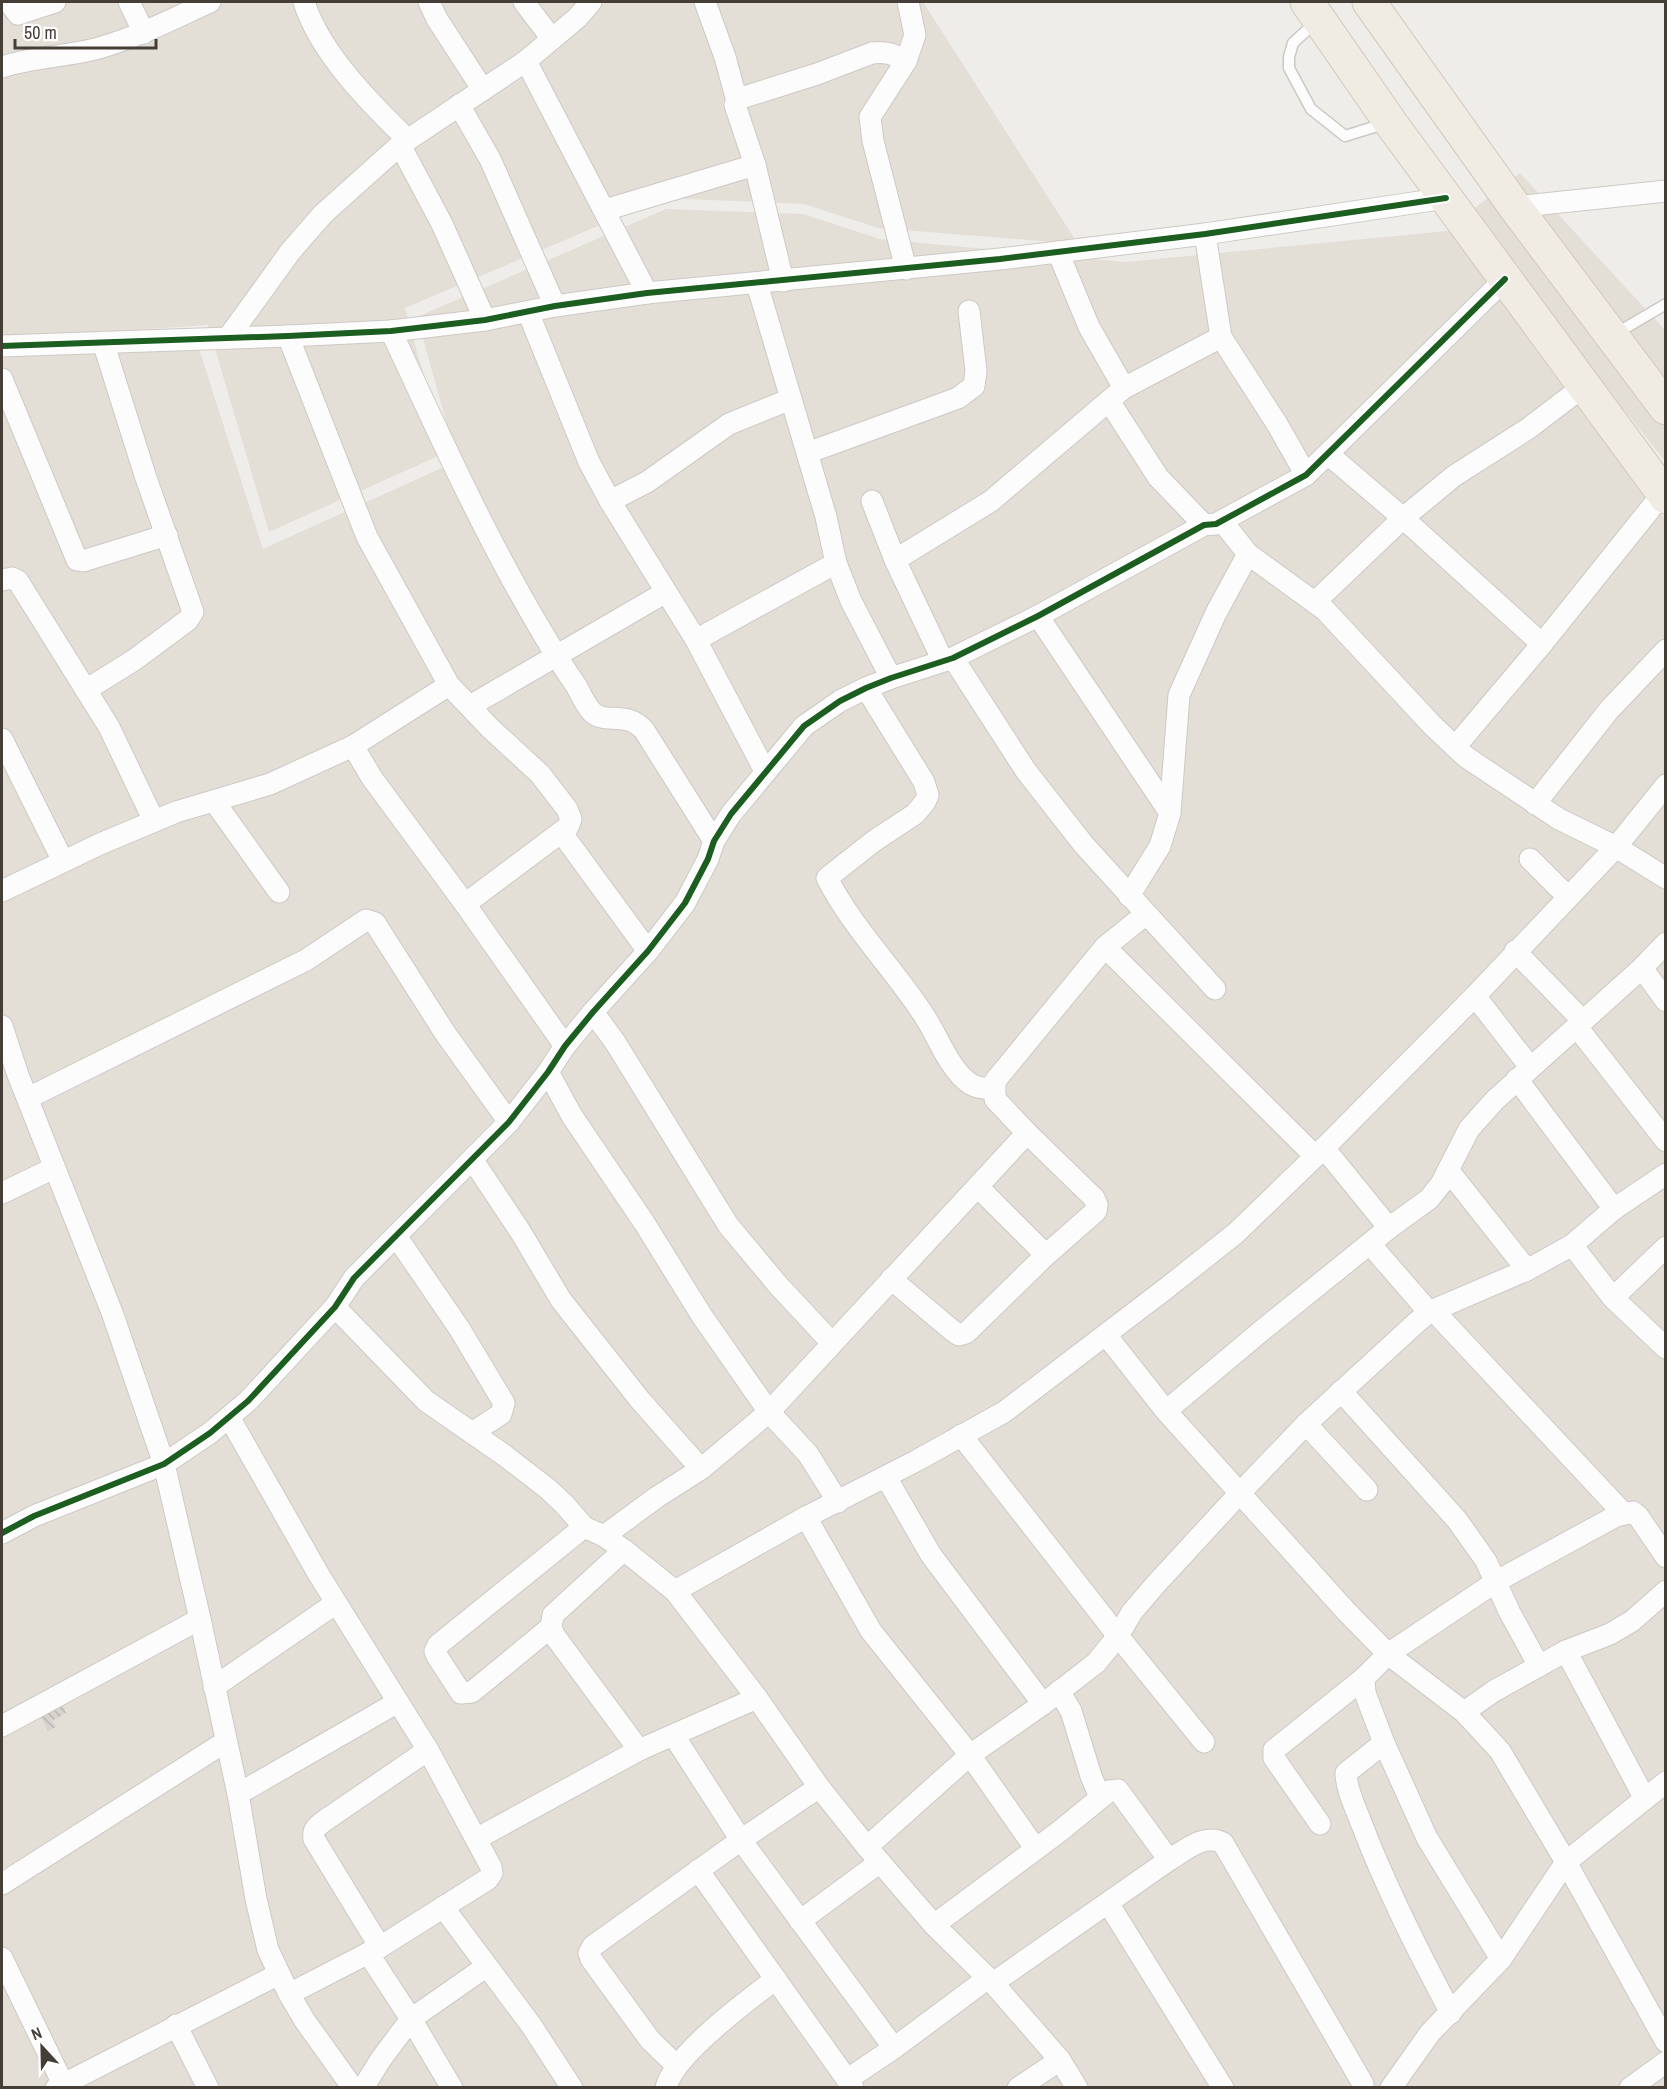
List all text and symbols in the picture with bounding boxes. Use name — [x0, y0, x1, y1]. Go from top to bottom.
scale bar — [15, 12, 156, 50]
text: 50 m — [24, 20, 57, 45]
north arrow — [12, 2017, 72, 2077]
text: N — [28, 2021, 45, 2045]

